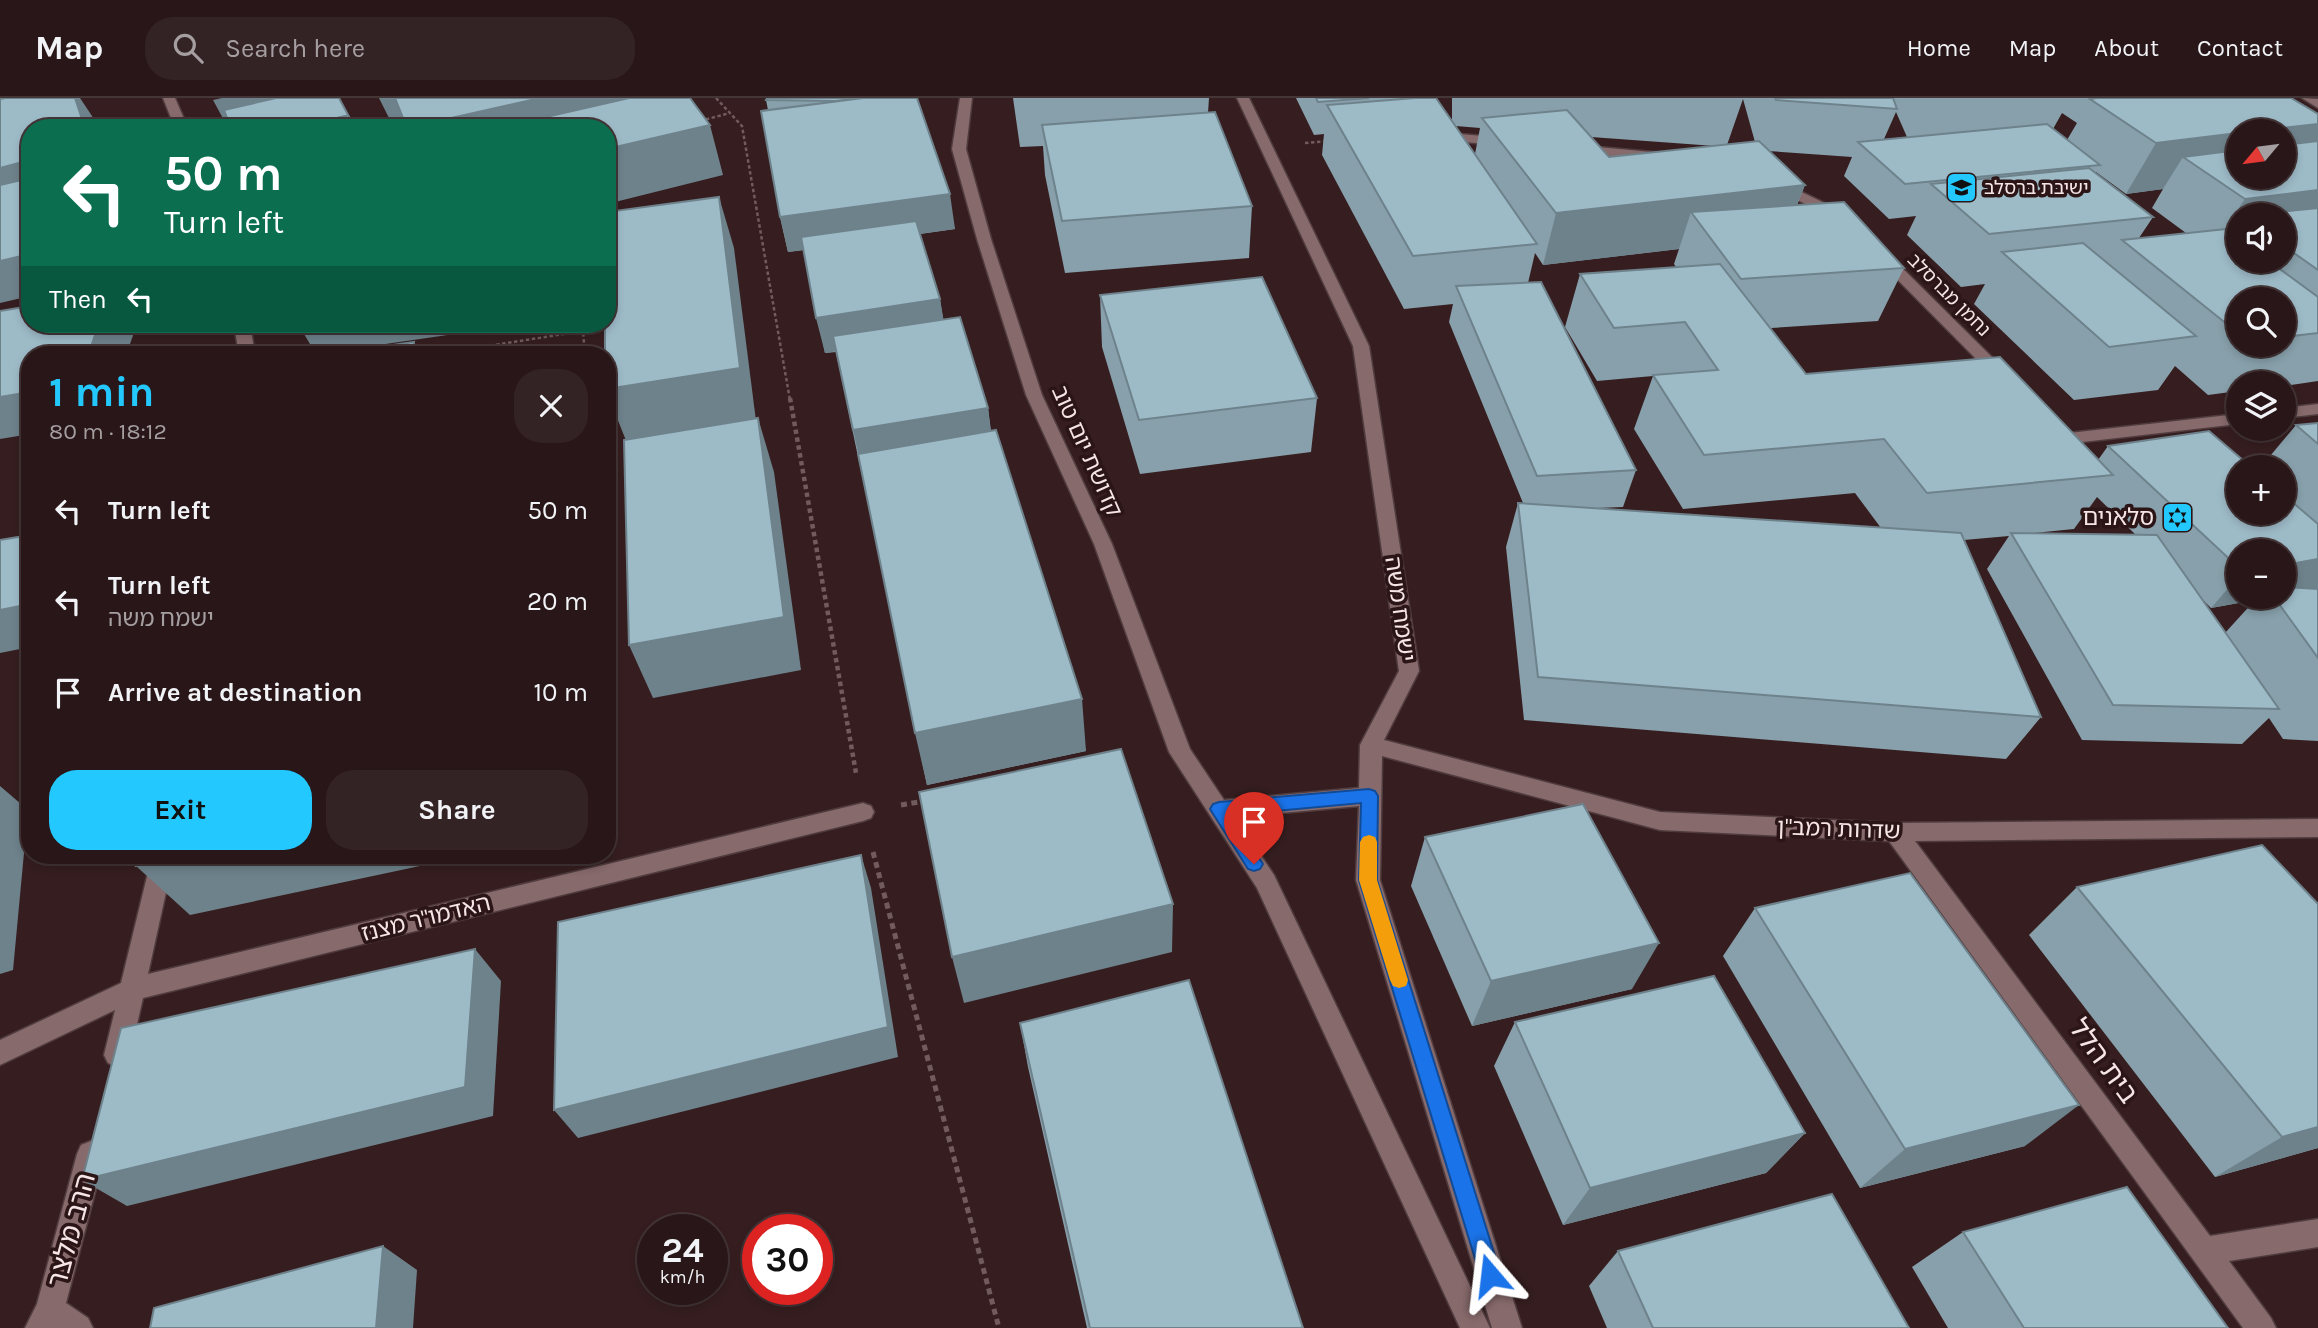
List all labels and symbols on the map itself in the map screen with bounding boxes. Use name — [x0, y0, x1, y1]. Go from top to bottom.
north arrow — [2226, 119, 2296, 189]
school or university icon: ישיבת ברסלב — [1944, 171, 1978, 205]
place label: ישיבת ברסלב — [1984, 177, 2089, 199]
street label: נחמן מברסלב — [1903, 249, 1995, 341]
street label: קדושת יום טוב — [1046, 381, 1128, 521]
synagogue icon: סלאנים — [2160, 500, 2194, 534]
place label: סלאנים — [2083, 504, 2154, 531]
street label: ישמח משה — [1379, 555, 1421, 663]
pin — [1224, 792, 1284, 864]
street label: שדרות רמב"ן — [1777, 813, 1901, 845]
street label: האדמו"ר מצנז — [359, 889, 493, 947]
street label: בית הלל — [2062, 1012, 2146, 1110]
street label: הרב מלצר — [40, 1169, 102, 1291]
speed limit sign: 30 — [742, 1214, 833, 1305]
position arrow — [1453, 1238, 1527, 1312]

